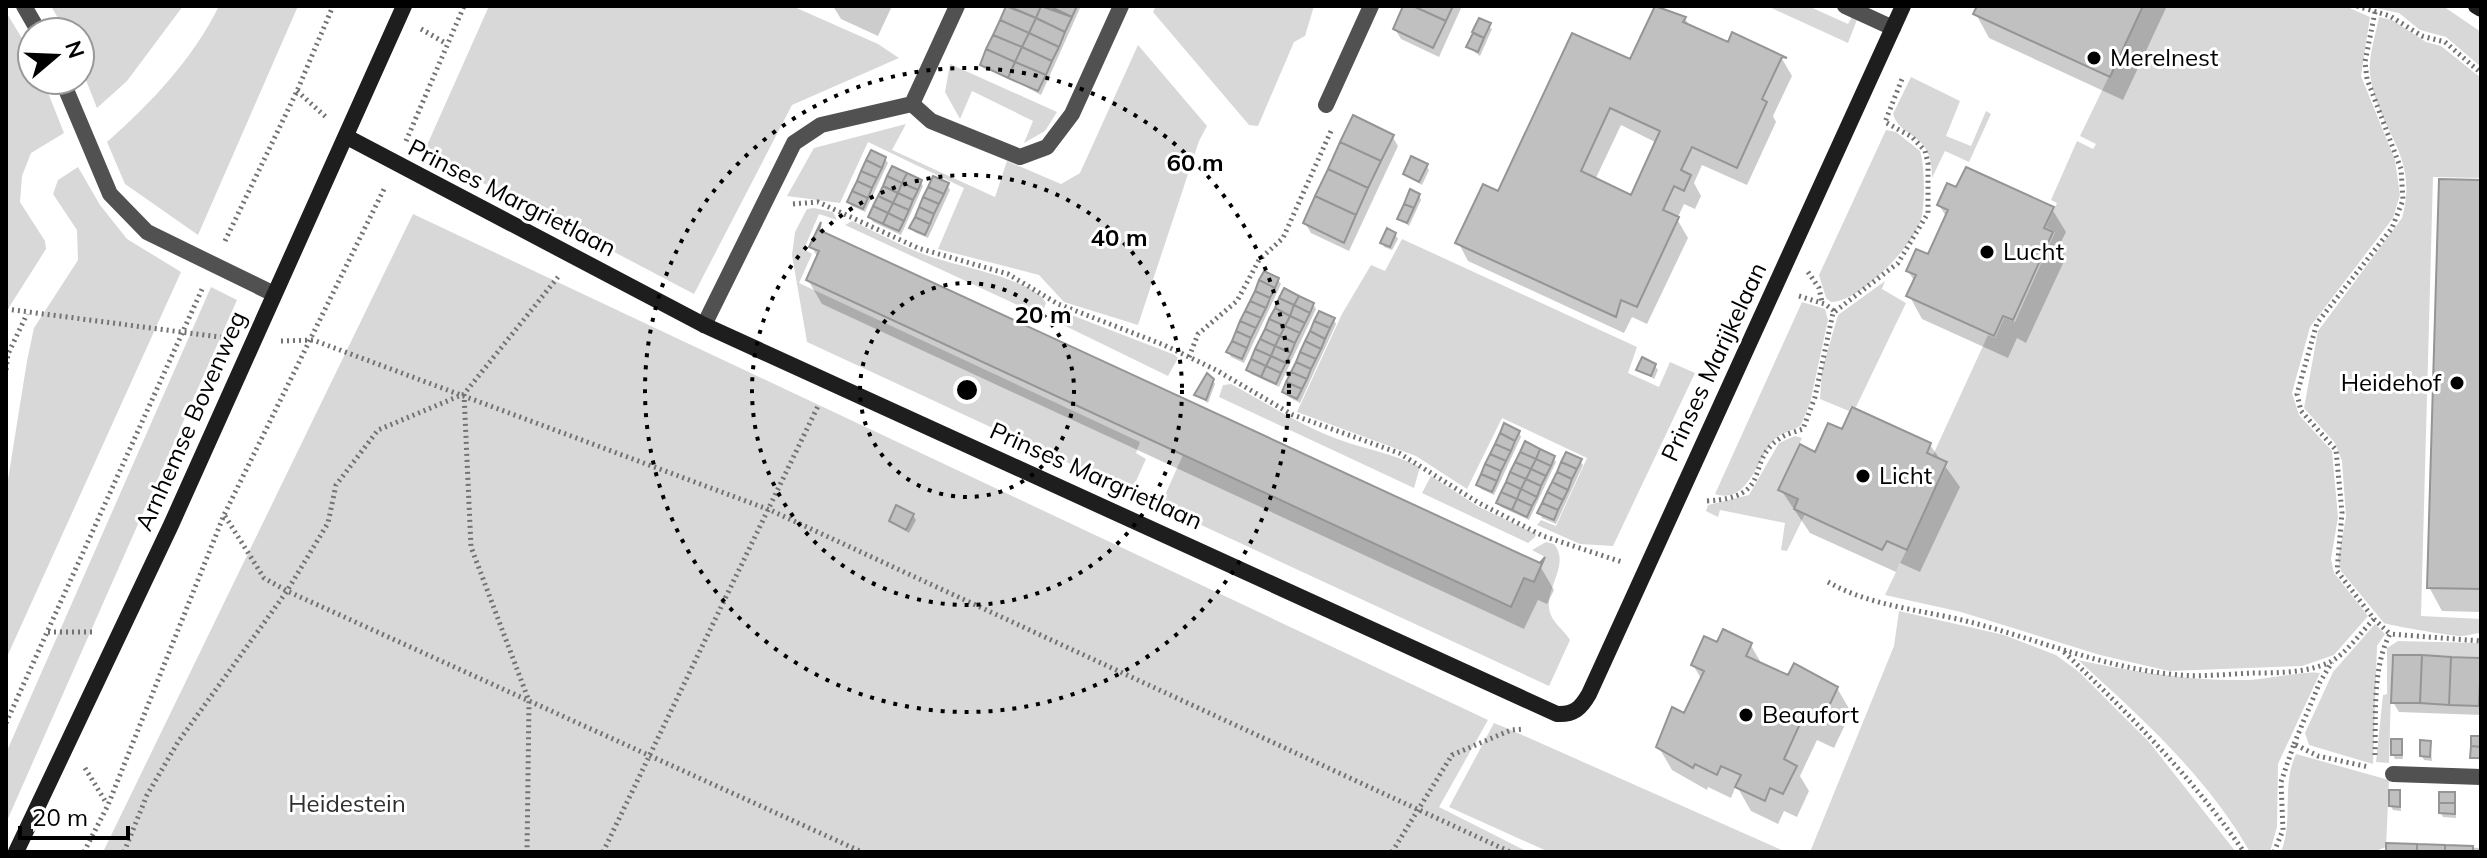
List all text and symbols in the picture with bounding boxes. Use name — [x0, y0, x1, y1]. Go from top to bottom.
north arrow — [16, 16, 96, 96]
text: N — [59, 37, 91, 62]
place label: Merelnest — [2110, 42, 2218, 72]
marker: Merelnest — [2085, 49, 2103, 67]
street label: Prinses Margrietlaan — [403, 132, 621, 263]
text: 60 m — [1167, 147, 1223, 177]
text: 40 m — [1091, 222, 1147, 252]
place label: Lucht — [2003, 236, 2064, 266]
marker: Lucht — [1978, 243, 1996, 261]
street label: Prinses Marijkelaan — [1654, 257, 1772, 466]
text: 20 m — [1015, 299, 1071, 329]
street label: Arnhemse Bovenweg — [128, 306, 252, 535]
place label: Heidehof — [2341, 367, 2442, 397]
marker: Heidehof — [2448, 374, 2466, 392]
centre of rings — [953, 376, 981, 404]
street label: Prinses Margrietlaan — [985, 415, 1207, 535]
place label: Licht — [1879, 460, 1932, 490]
marker: Licht — [1854, 467, 1872, 485]
place label: Beaufort — [1762, 699, 1859, 729]
marker: Beaufort — [1737, 706, 1755, 724]
park label: Heidestein — [288, 788, 406, 818]
scale bar — [20, 790, 128, 840]
text: 20 m — [32, 802, 88, 832]

